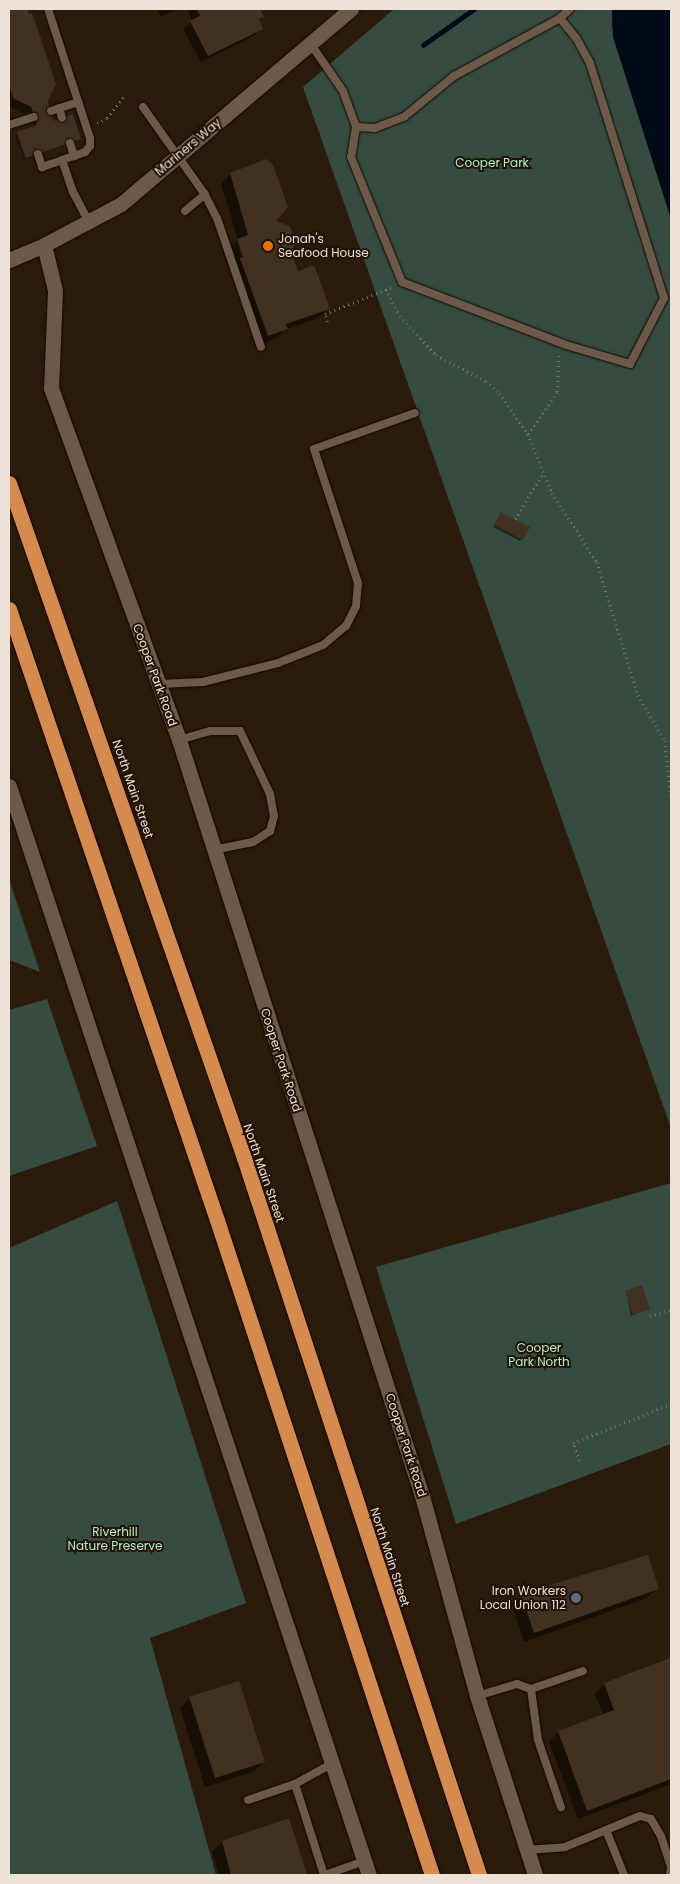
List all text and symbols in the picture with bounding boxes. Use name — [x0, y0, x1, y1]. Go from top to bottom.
street label: Mariners Way — [152, 115, 224, 179]
park label: Cooper Park — [455, 156, 529, 170]
place label: Jonah's Seafood House — [278, 232, 369, 260]
marker: Jonah's Seafood House — [262, 240, 274, 252]
street label: Cooper Park Road — [130, 622, 180, 728]
street label: North Main Street — [109, 738, 157, 840]
street label: Cooper Park Road — [257, 1006, 305, 1114]
street label: North Main Street — [240, 1122, 288, 1224]
park label: Cooper Park North — [508, 1341, 570, 1369]
street label: Cooper Park Road — [382, 1391, 430, 1499]
street label: North Main Street — [367, 1506, 413, 1608]
park label: Riverhill Nature Preserve — [68, 1525, 162, 1553]
place label: Iron Workers Local Union 112 — [480, 1584, 566, 1612]
marker: Iron Workers Local Union 112 — [570, 1592, 582, 1604]

